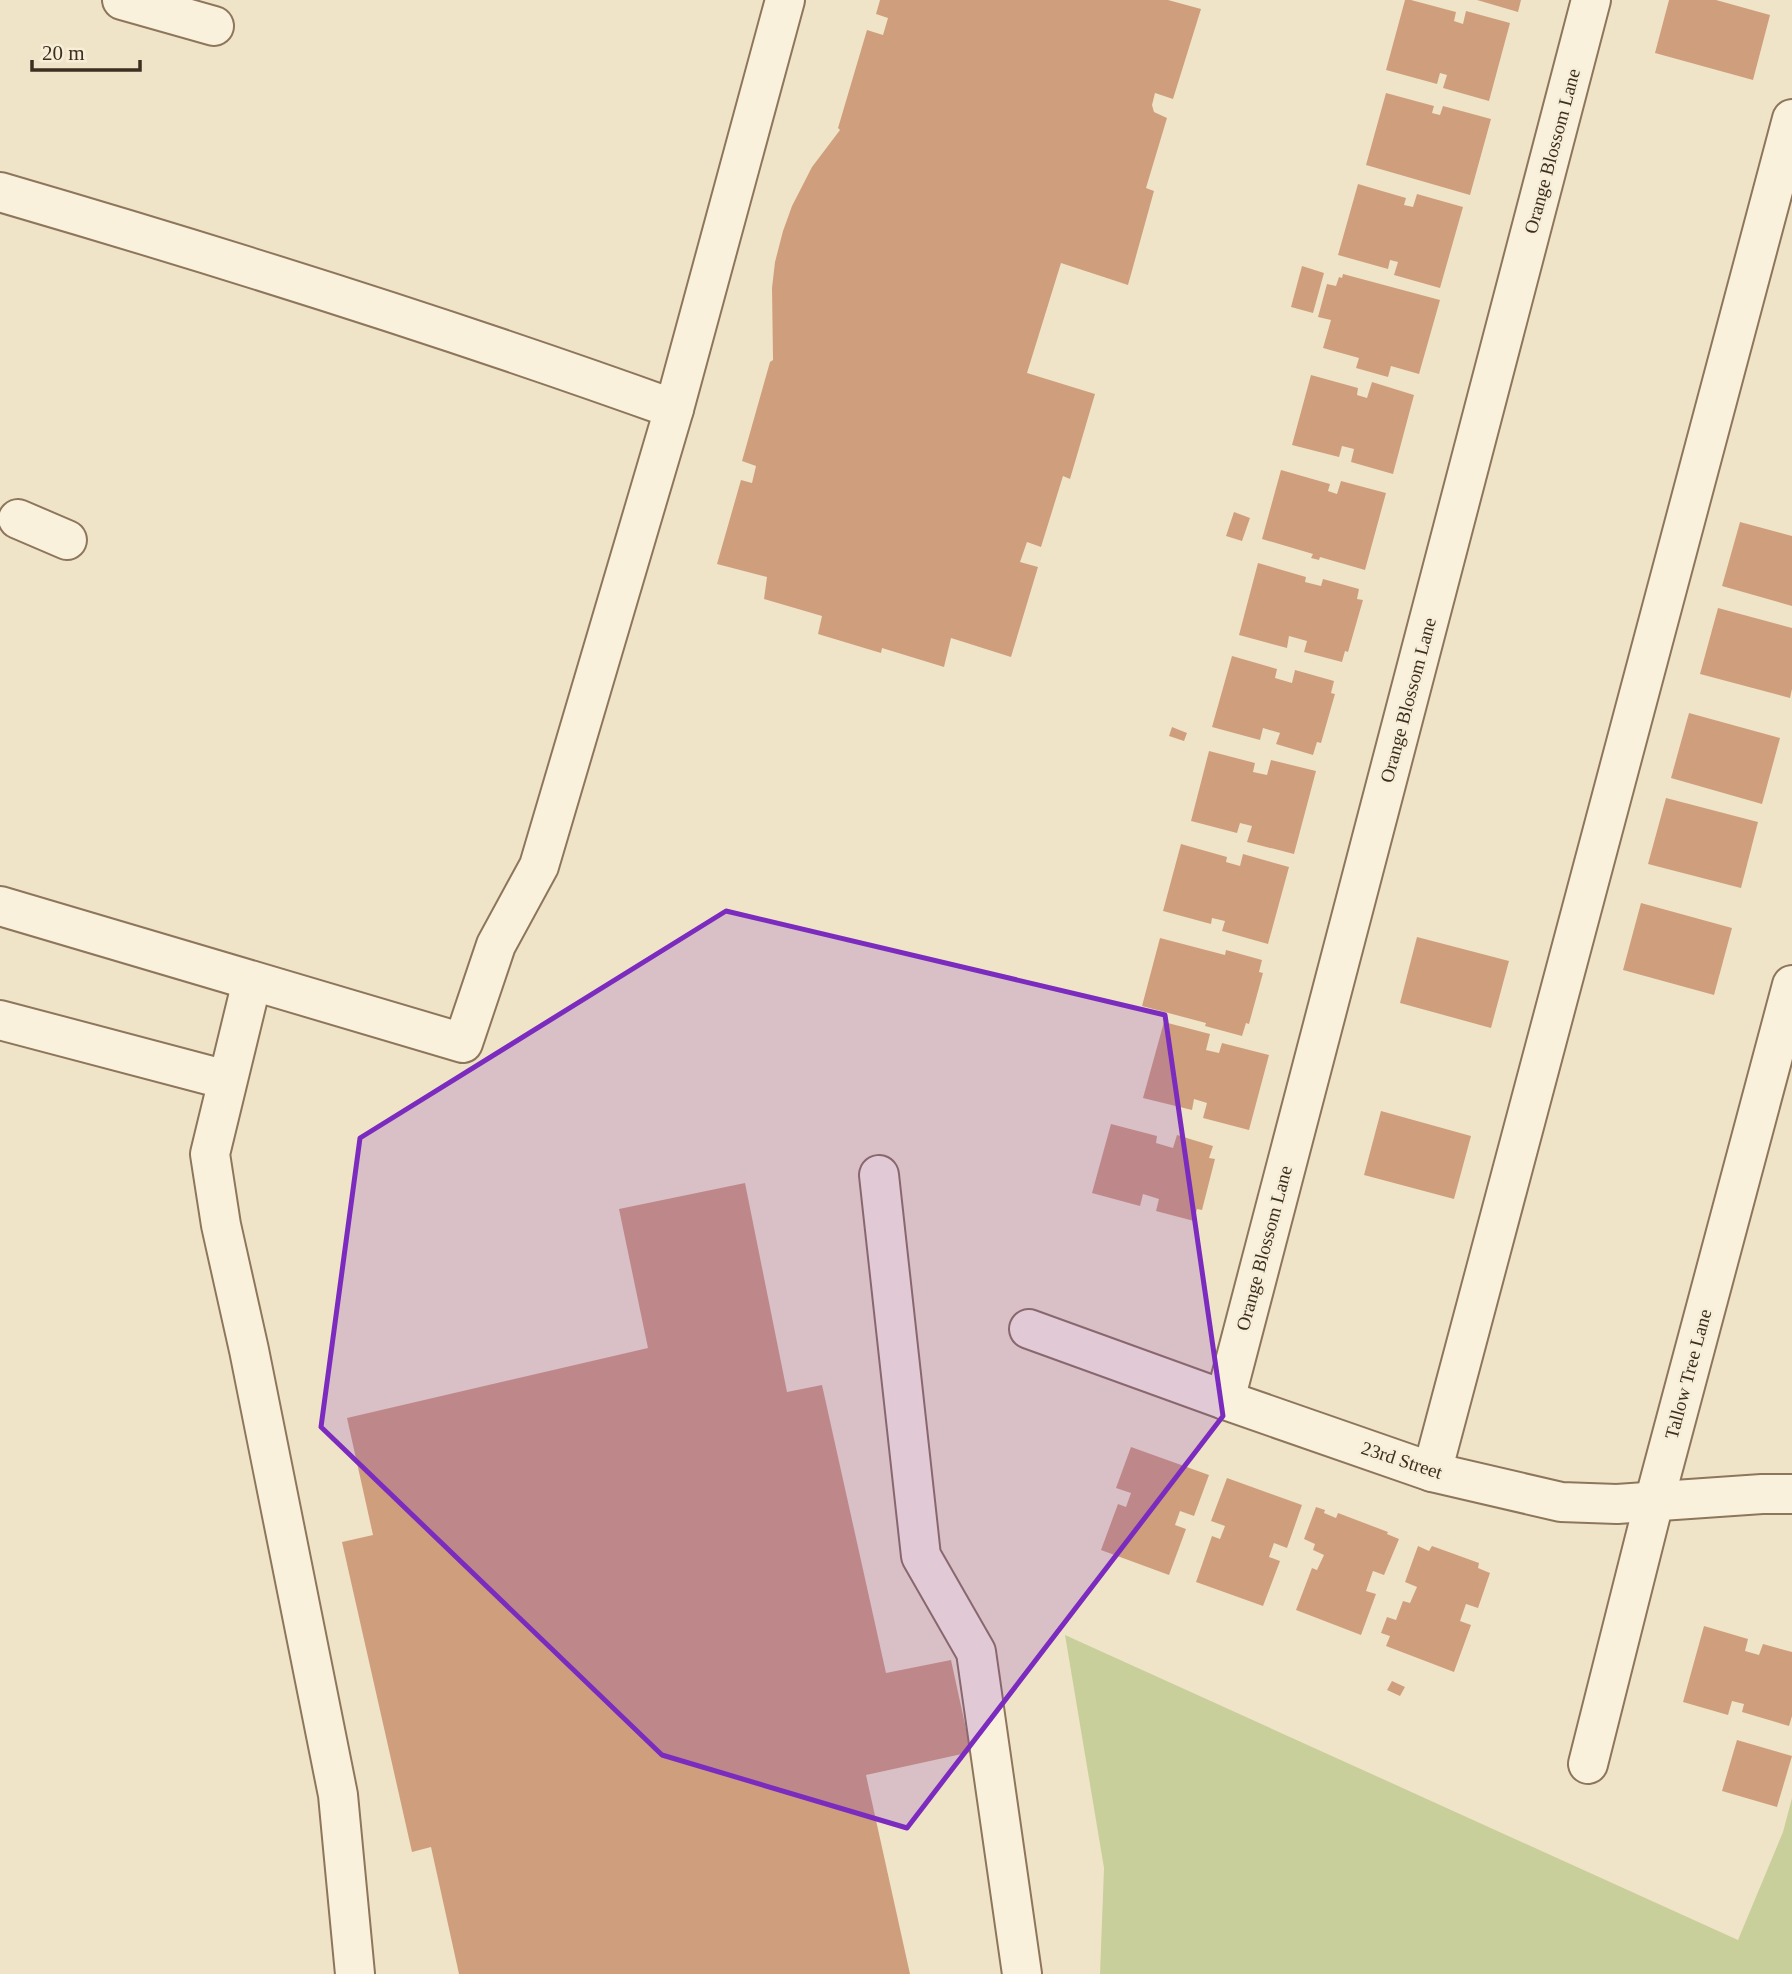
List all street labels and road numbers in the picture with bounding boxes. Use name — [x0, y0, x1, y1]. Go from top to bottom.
street label: Orange Blossom Lane — [1520, 66, 1584, 236]
street label: Orange Blossom Lane — [1376, 615, 1440, 785]
street label: Orange Blossom Lane — [1232, 1163, 1296, 1333]
street label: Tallow Tree Lane — [1661, 1307, 1715, 1441]
street label: 23rd Street — [1359, 1437, 1446, 1483]

